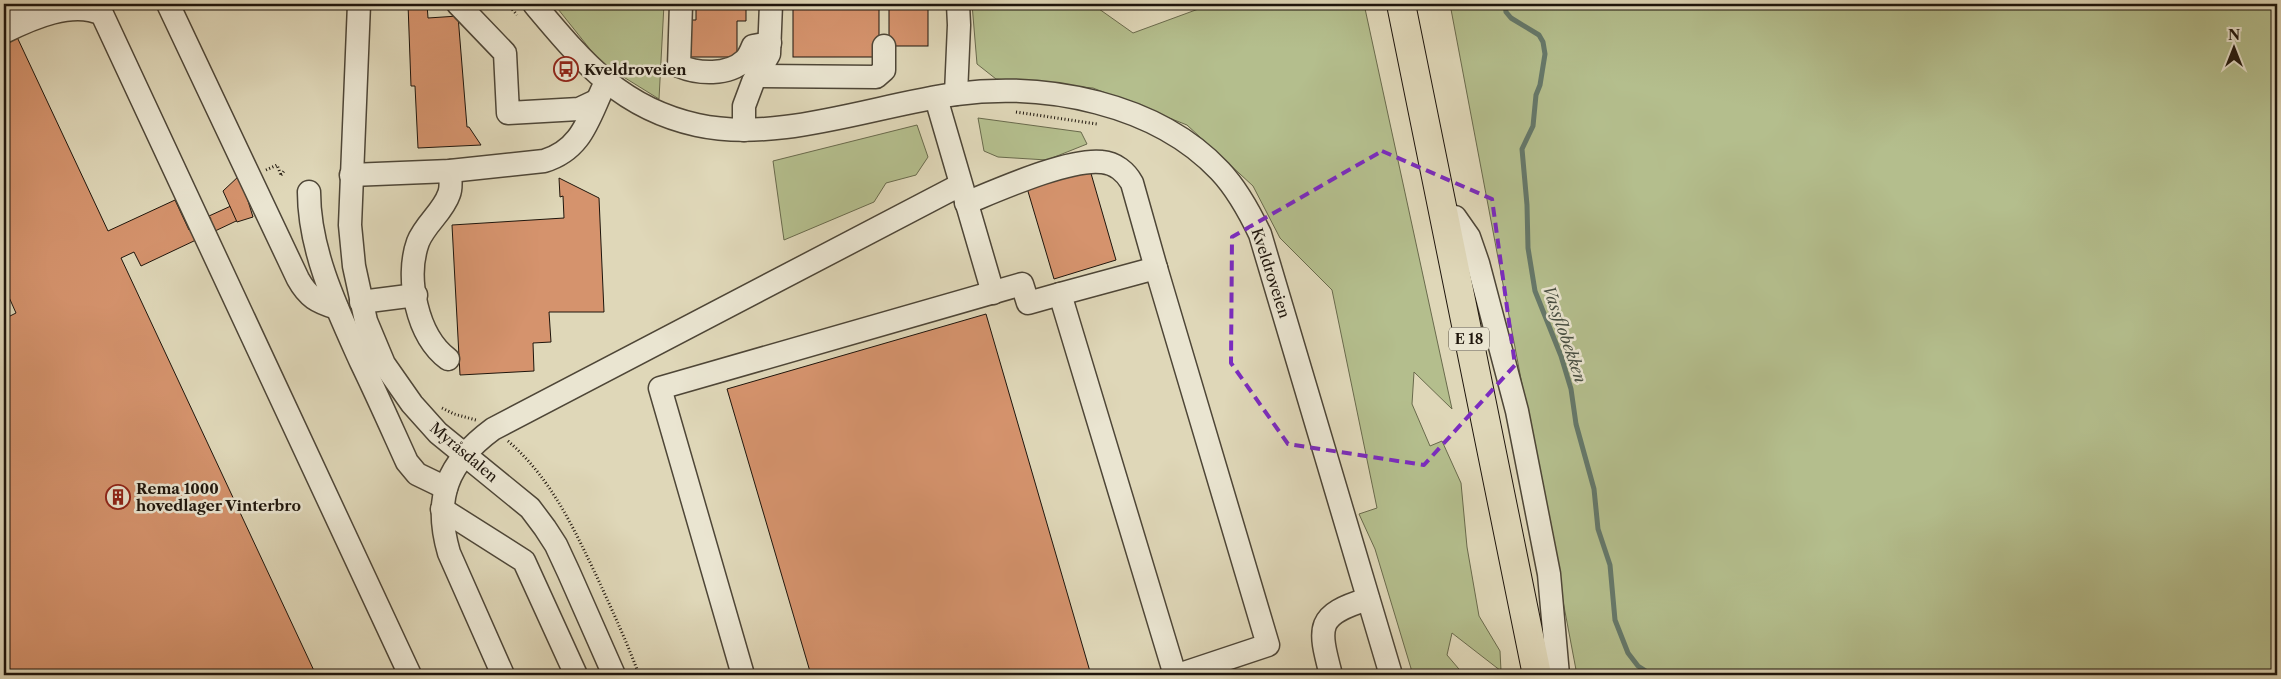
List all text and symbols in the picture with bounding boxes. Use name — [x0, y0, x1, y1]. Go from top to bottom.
north arrow — [2208, 22, 2258, 72]
text: N — [2228, 26, 2240, 44]
bus stop icon: Kveldroveien — [553, 56, 579, 82]
place label: Kveldroveien — [584, 60, 687, 79]
street label: Kveldroveien — [1248, 226, 1295, 321]
water label: Vassflobekken — [1539, 283, 1591, 385]
road number: E 18 — [1449, 328, 1489, 350]
street label: Myråsdalen — [426, 418, 502, 486]
place label: Rema 1000 hovedlager Vinterbro — [136, 479, 301, 515]
building icon: Rema 1000 hovedlager Vinterbro — [105, 484, 131, 510]

